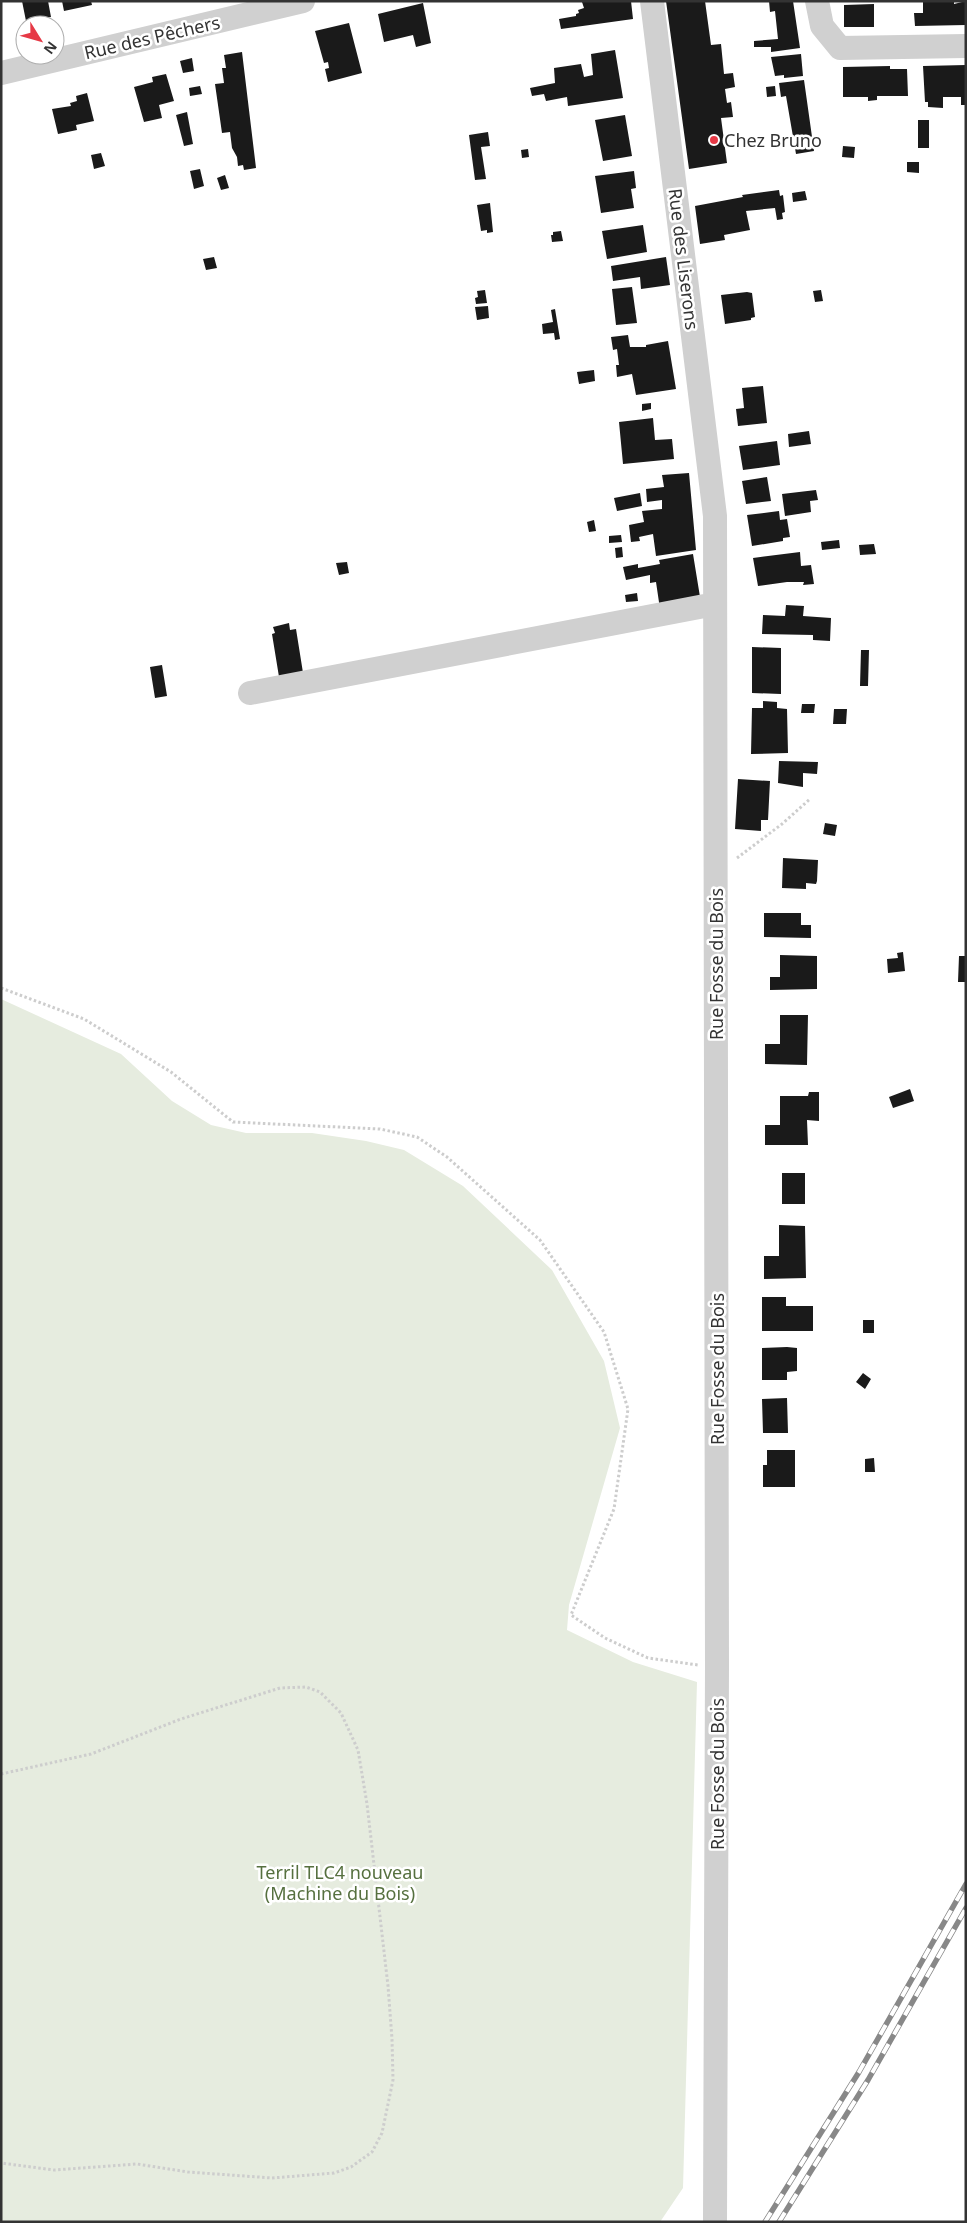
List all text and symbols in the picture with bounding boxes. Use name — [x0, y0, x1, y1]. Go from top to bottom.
street label: Rue des Pêchers — [82, 10, 222, 64]
north arrow — [15, 15, 65, 65]
text: N — [40, 38, 62, 58]
place label: Chez Bruno — [724, 128, 822, 152]
marker: Chez Bruno — [708, 134, 720, 146]
street label: Rue des Liserons — [663, 187, 705, 331]
street label: Rue Fosse du Bois — [704, 888, 728, 1040]
street label: Rue Fosse du Bois — [705, 1293, 729, 1445]
street label: Rue Fosse du Bois — [705, 1698, 729, 1850]
park label: Terril TLC4 nouveau (Machine du Bois) — [257, 1860, 423, 1905]

